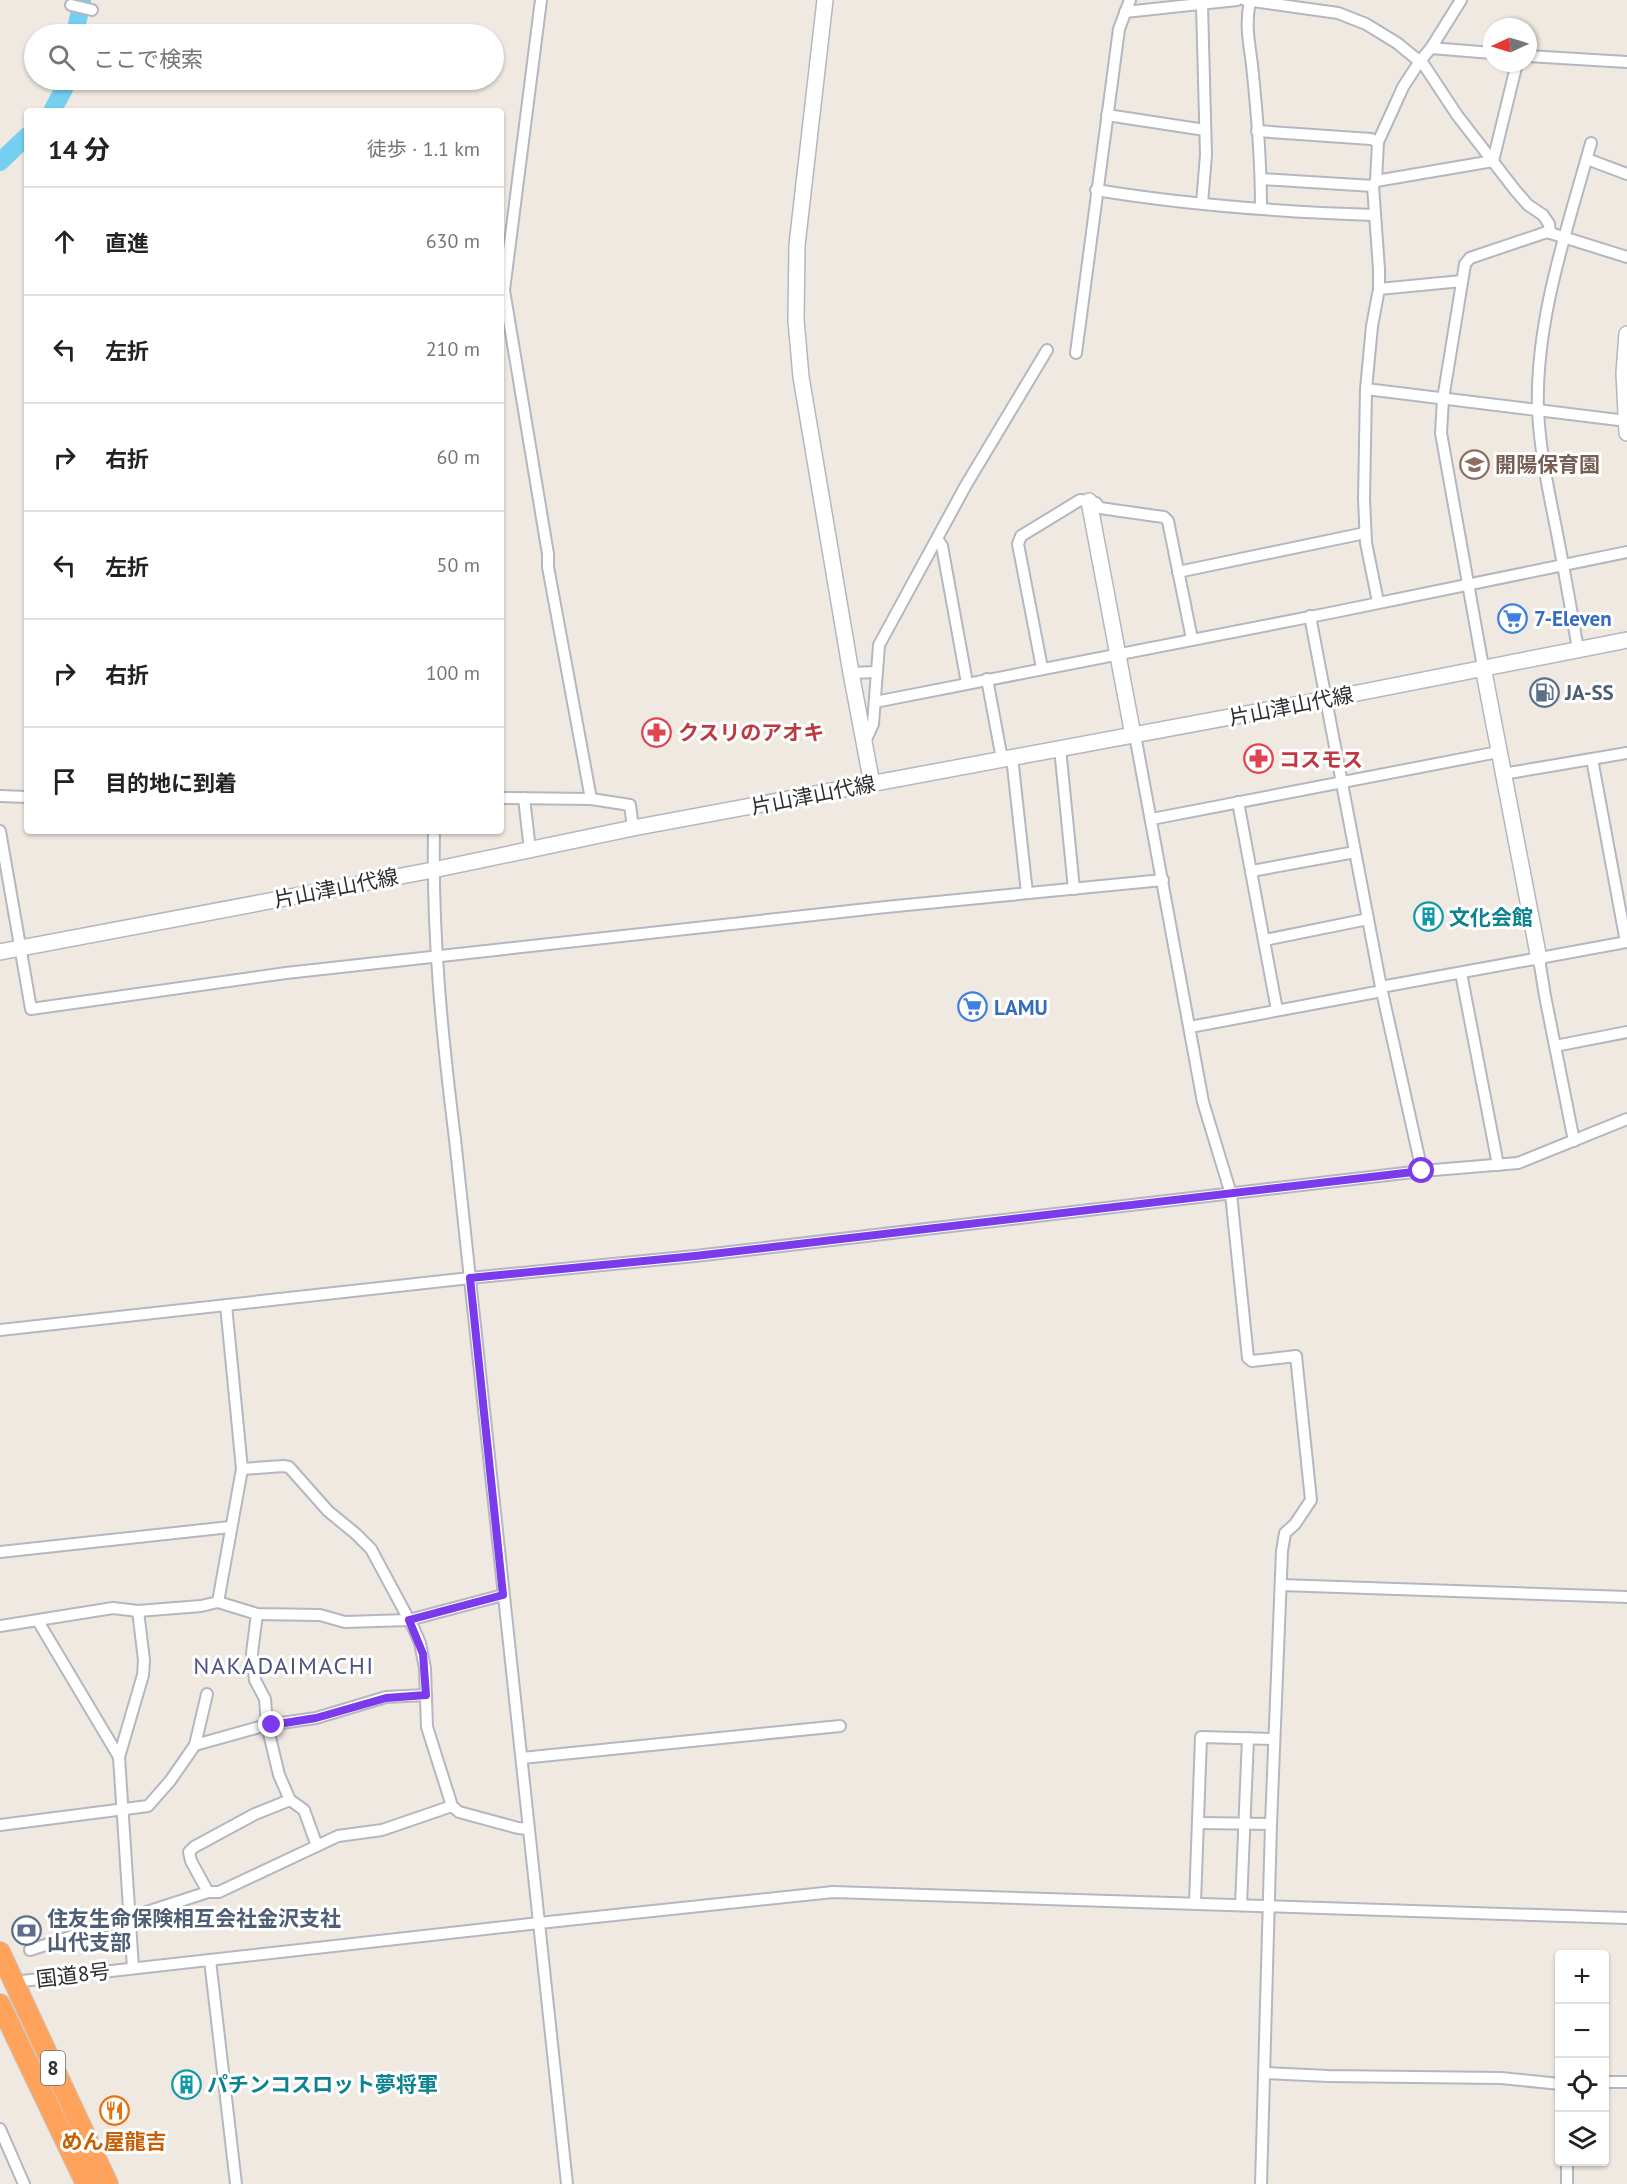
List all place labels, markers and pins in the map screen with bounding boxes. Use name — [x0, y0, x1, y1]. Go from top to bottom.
school or university icon: 開陽保育園 — [1458, 448, 1490, 480]
place label: 開陽保育園 — [1495, 451, 1600, 478]
supermarket icon: 7-Eleven — [1497, 602, 1529, 634]
place label: 7-Eleven — [1534, 605, 1612, 632]
fuel station icon: JA-SS — [1528, 676, 1560, 708]
place label: JA-SS — [1564, 679, 1614, 706]
pharmacy icon: クスリのアオキ — [641, 716, 673, 748]
place label: クスリのアオキ — [678, 719, 824, 746]
pharmacy icon: コスモス — [1242, 743, 1274, 775]
place label: コスモス — [1279, 746, 1363, 773]
building icon: 文化会館 — [1412, 901, 1444, 933]
place label: 文化会館 — [1449, 904, 1533, 931]
supermarket icon: LAMU — [957, 991, 989, 1023]
place label: LAMU — [994, 994, 1048, 1021]
place label: 住友生命保険相互会社金沢支社 山代支部 — [47, 1905, 341, 1956]
bank icon: 住友生命保険相互会社金沢支社 山代支部 — [10, 1914, 42, 1946]
building icon: パチンコスロット夢将軍 — [170, 2068, 202, 2100]
place label: パチンコスロット夢将軍 — [207, 2071, 438, 2098]
restaurant icon: めん屋龍吉 — [98, 2094, 130, 2126]
place label: めん屋龍吉 — [62, 2128, 167, 2155]

